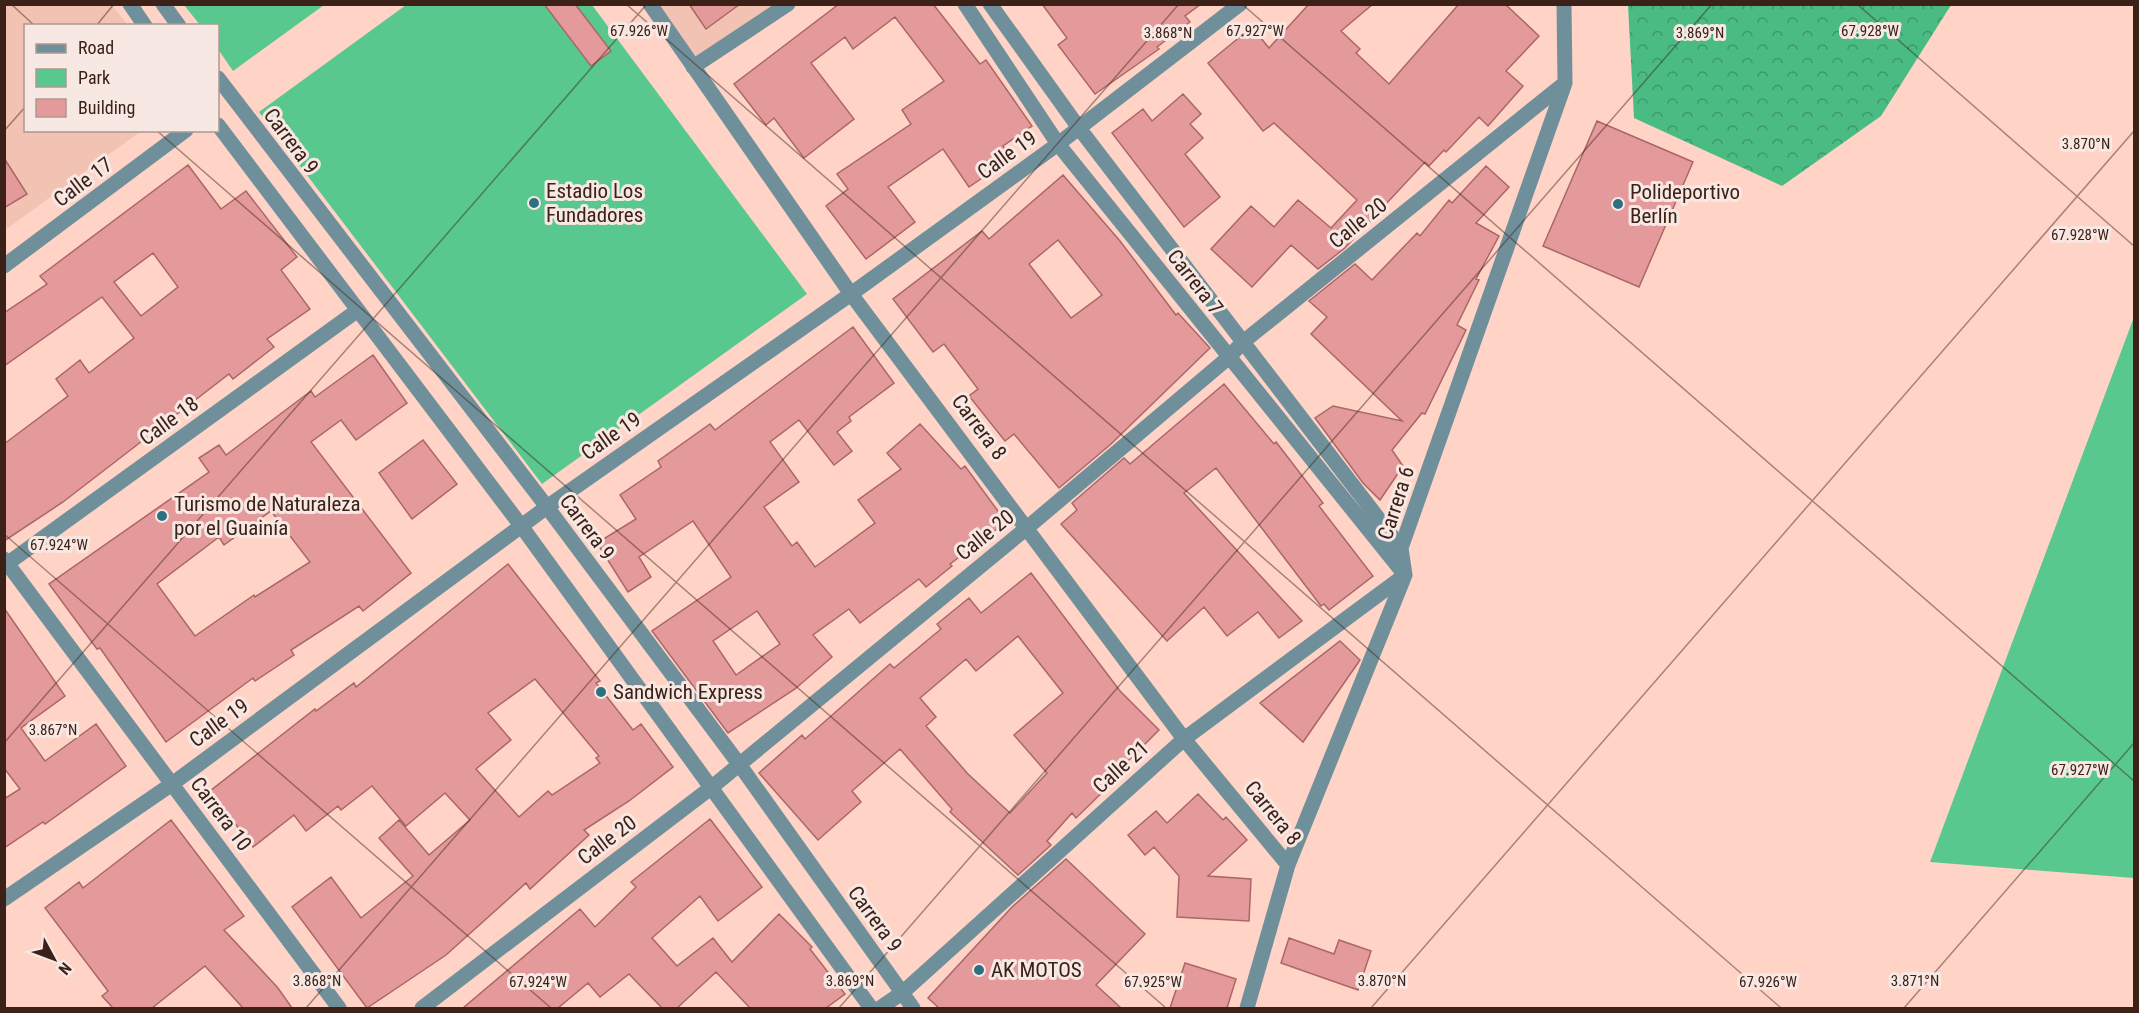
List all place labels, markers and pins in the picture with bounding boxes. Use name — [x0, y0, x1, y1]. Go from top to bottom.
place label: Estadio Los Fundadores — [546, 179, 643, 227]
place label: Polideportivo Berlín — [1630, 180, 1740, 228]
marker: Estadio Los Fundadores — [527, 196, 541, 210]
marker: Polideportivo Berlín — [1611, 197, 1625, 211]
place label: Turismo de Naturaleza por el Guainía — [174, 492, 361, 540]
marker: Turismo de Naturaleza por el Guainía — [155, 509, 169, 523]
place label: Sandwich Express — [613, 680, 763, 704]
marker: Sandwich Express — [594, 685, 608, 699]
place label: AK MOTOS — [991, 958, 1082, 982]
marker: AK MOTOS — [972, 963, 986, 977]

